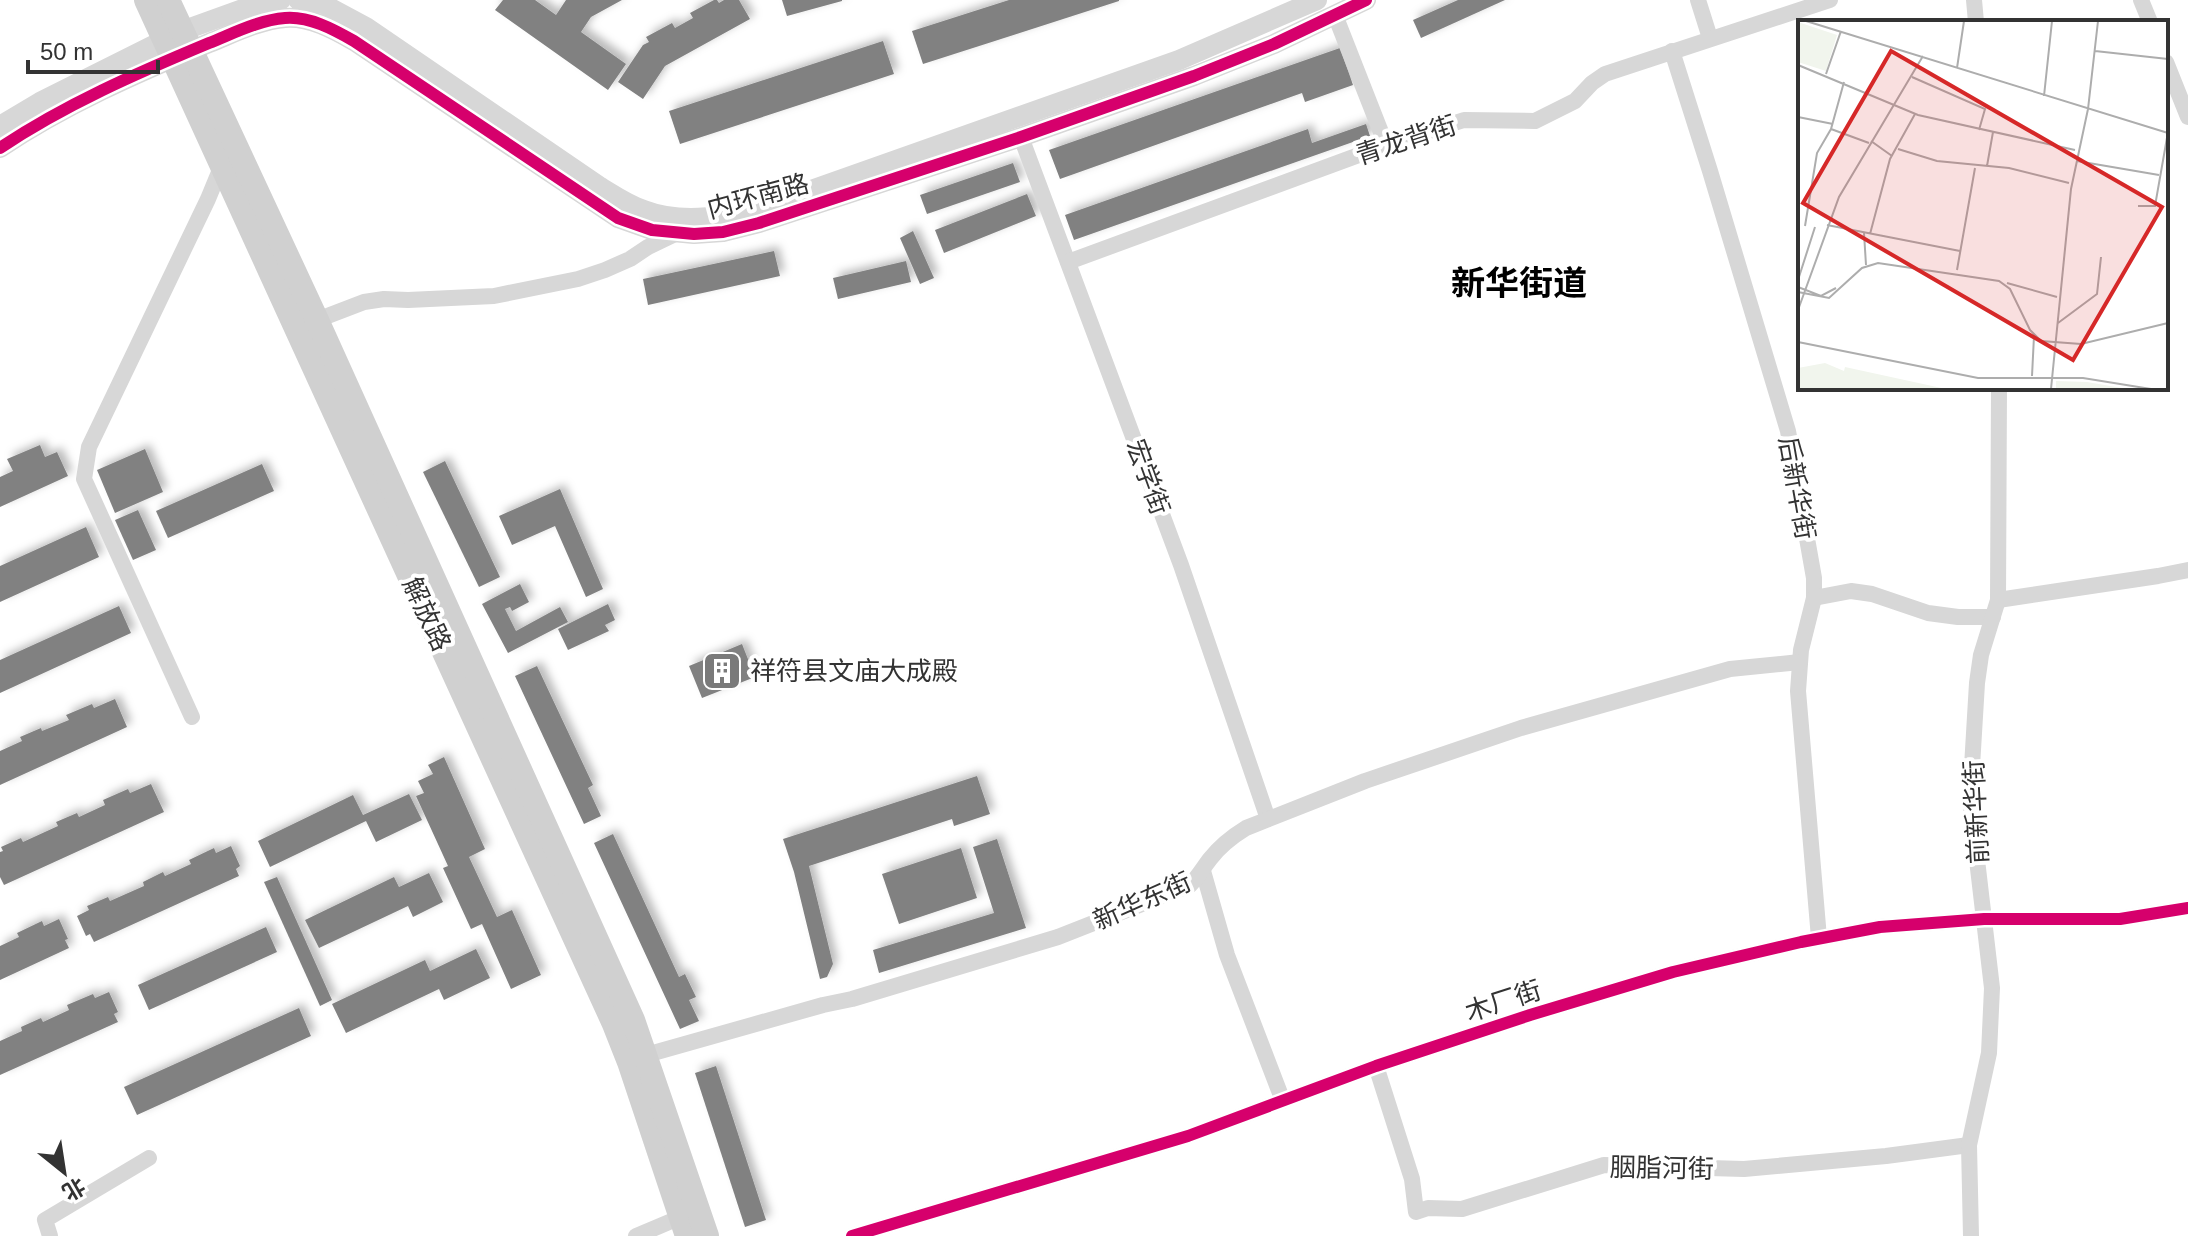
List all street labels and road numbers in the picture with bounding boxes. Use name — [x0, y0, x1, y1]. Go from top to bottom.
street label: 青龙背街 — [1352, 110, 1460, 170]
street label: 内环南路 — [704, 168, 812, 224]
street label: 后新华街 — [1773, 434, 1821, 542]
street label: 宏学街 — [1121, 435, 1175, 519]
street label: 解放路 — [397, 572, 457, 656]
street label: 前新华街 — [1958, 759, 1994, 865]
street label: 新华东街 — [1088, 866, 1196, 936]
street label: 木厂街 — [1461, 975, 1545, 1027]
street label: 胭脂河街 — [1610, 1152, 1714, 1184]

